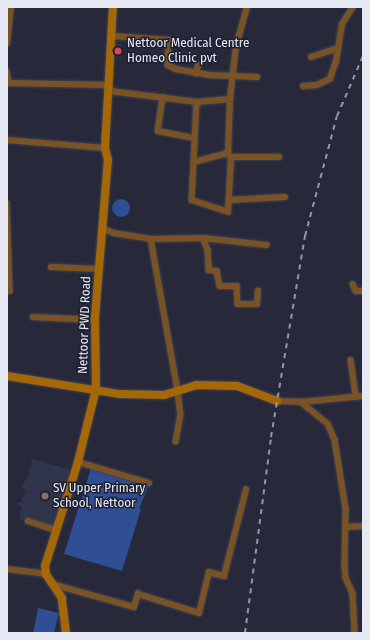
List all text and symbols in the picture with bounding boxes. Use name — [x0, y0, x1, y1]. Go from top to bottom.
place label: Nettoor Medical Centre Homeo Clinic pvt — [127, 36, 249, 67]
marker: Nettoor Medical Centre Homeo Clinic pvt — [112, 45, 124, 57]
street label: Nettoor PWD Road — [75, 276, 95, 374]
place label: SV Upper Primary School, Nettoor — [53, 481, 145, 512]
marker: SV Upper Primary School, Nettoor — [40, 491, 50, 501]

